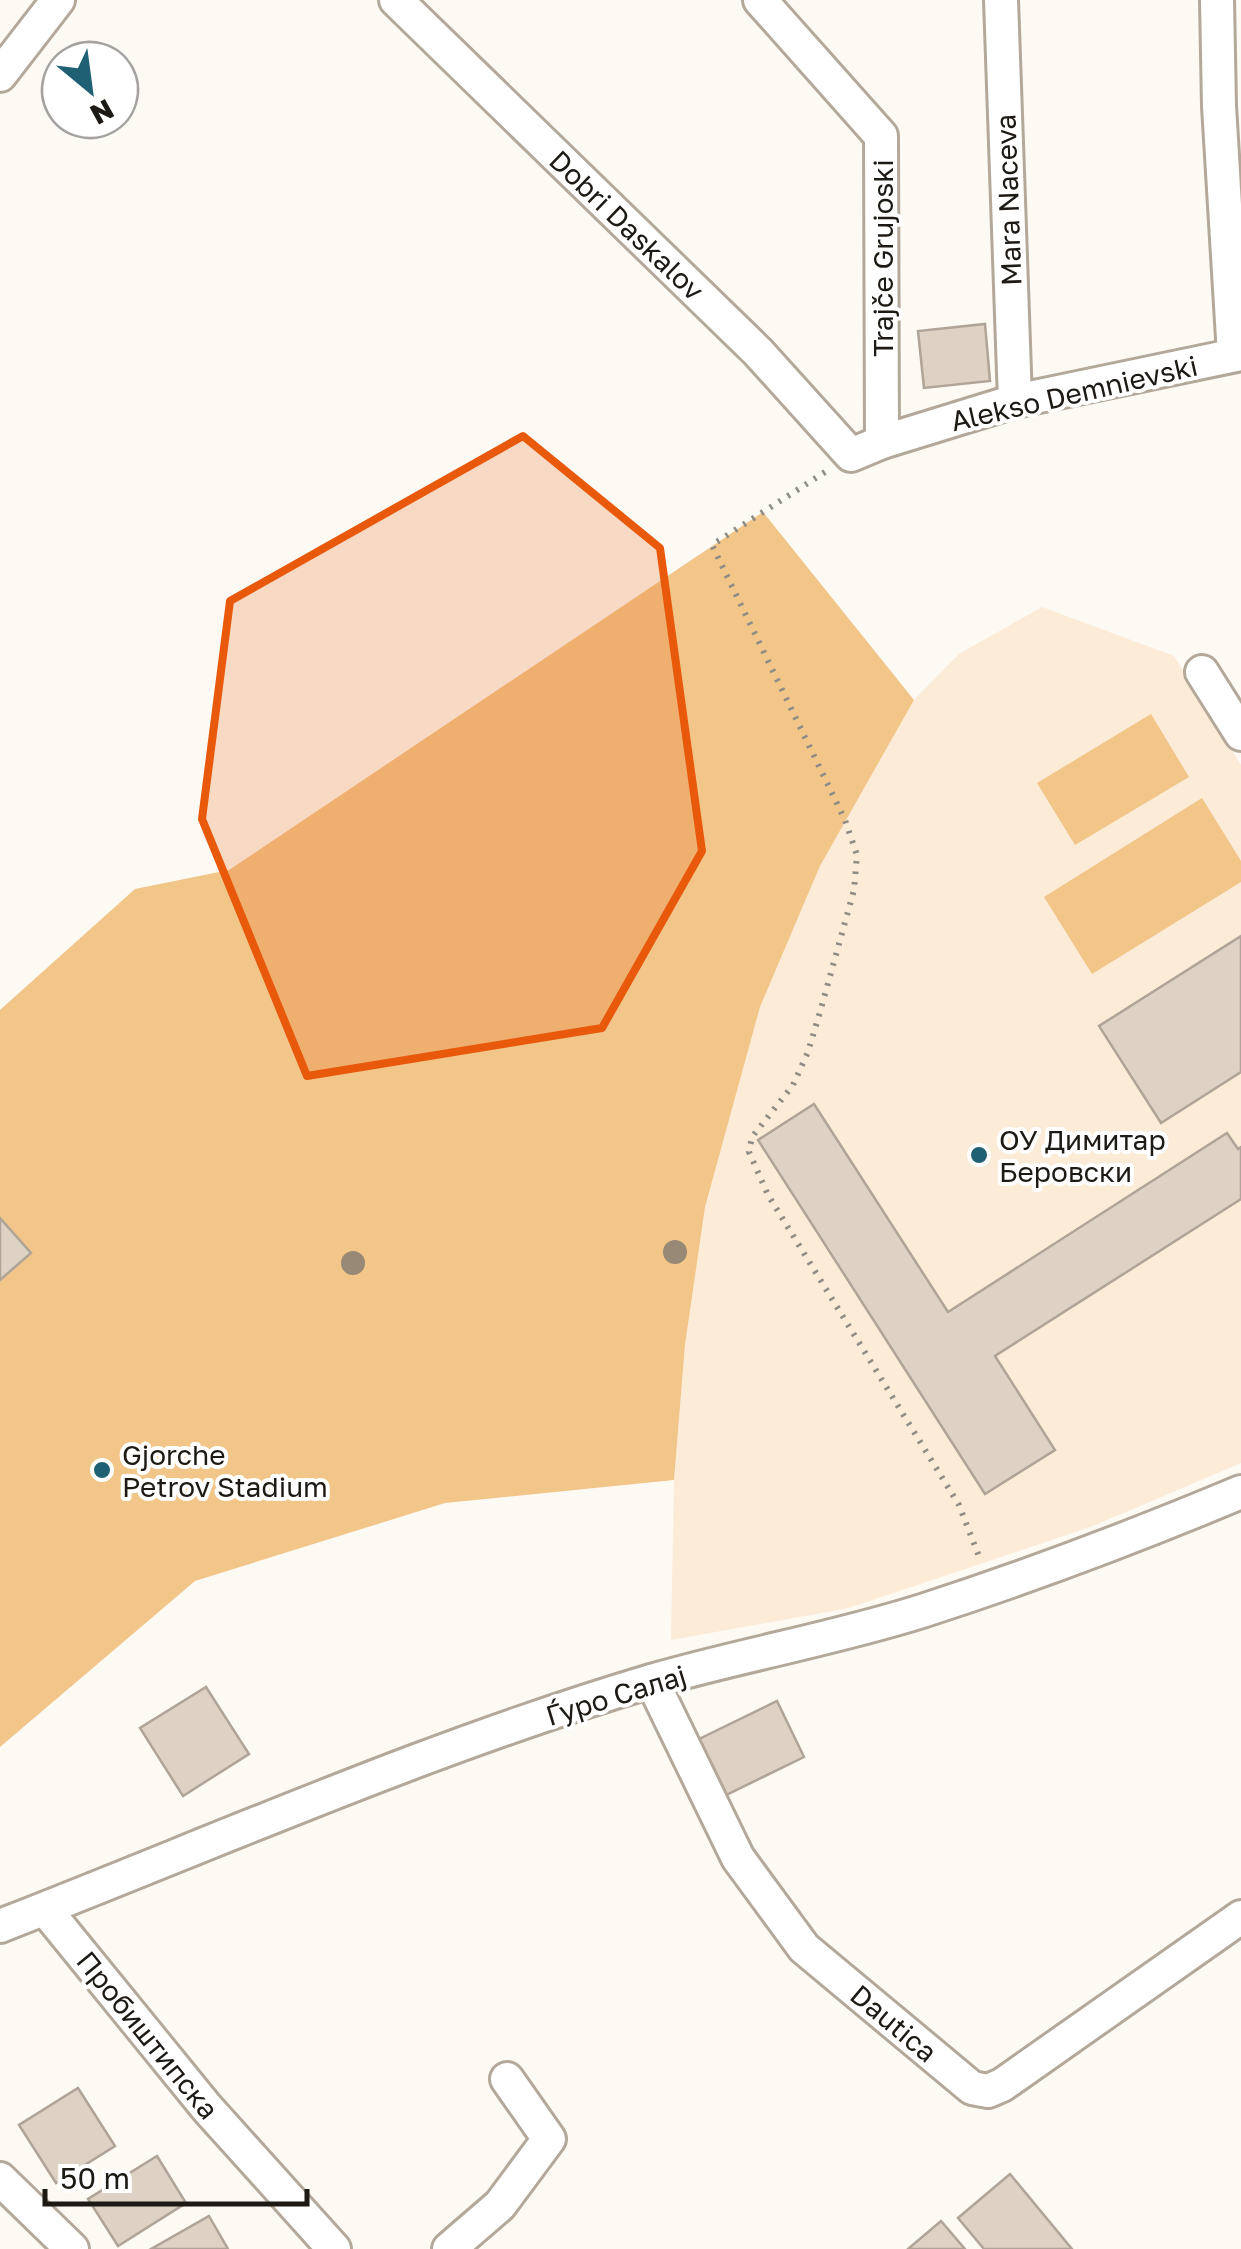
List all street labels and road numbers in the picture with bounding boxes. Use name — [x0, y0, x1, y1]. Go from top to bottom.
street label: Mara Naceva — [989, 113, 1027, 287]
street label: Dobri Daskalov — [543, 143, 711, 307]
street label: Trajče Grujoski — [866, 159, 899, 357]
street label: Alekso Demnievski — [947, 349, 1201, 437]
street label: Ѓуро Салај — [542, 1658, 690, 1732]
street label: Пробиштипска — [70, 1945, 226, 2125]
street label: Dautica — [844, 1978, 944, 2068]

